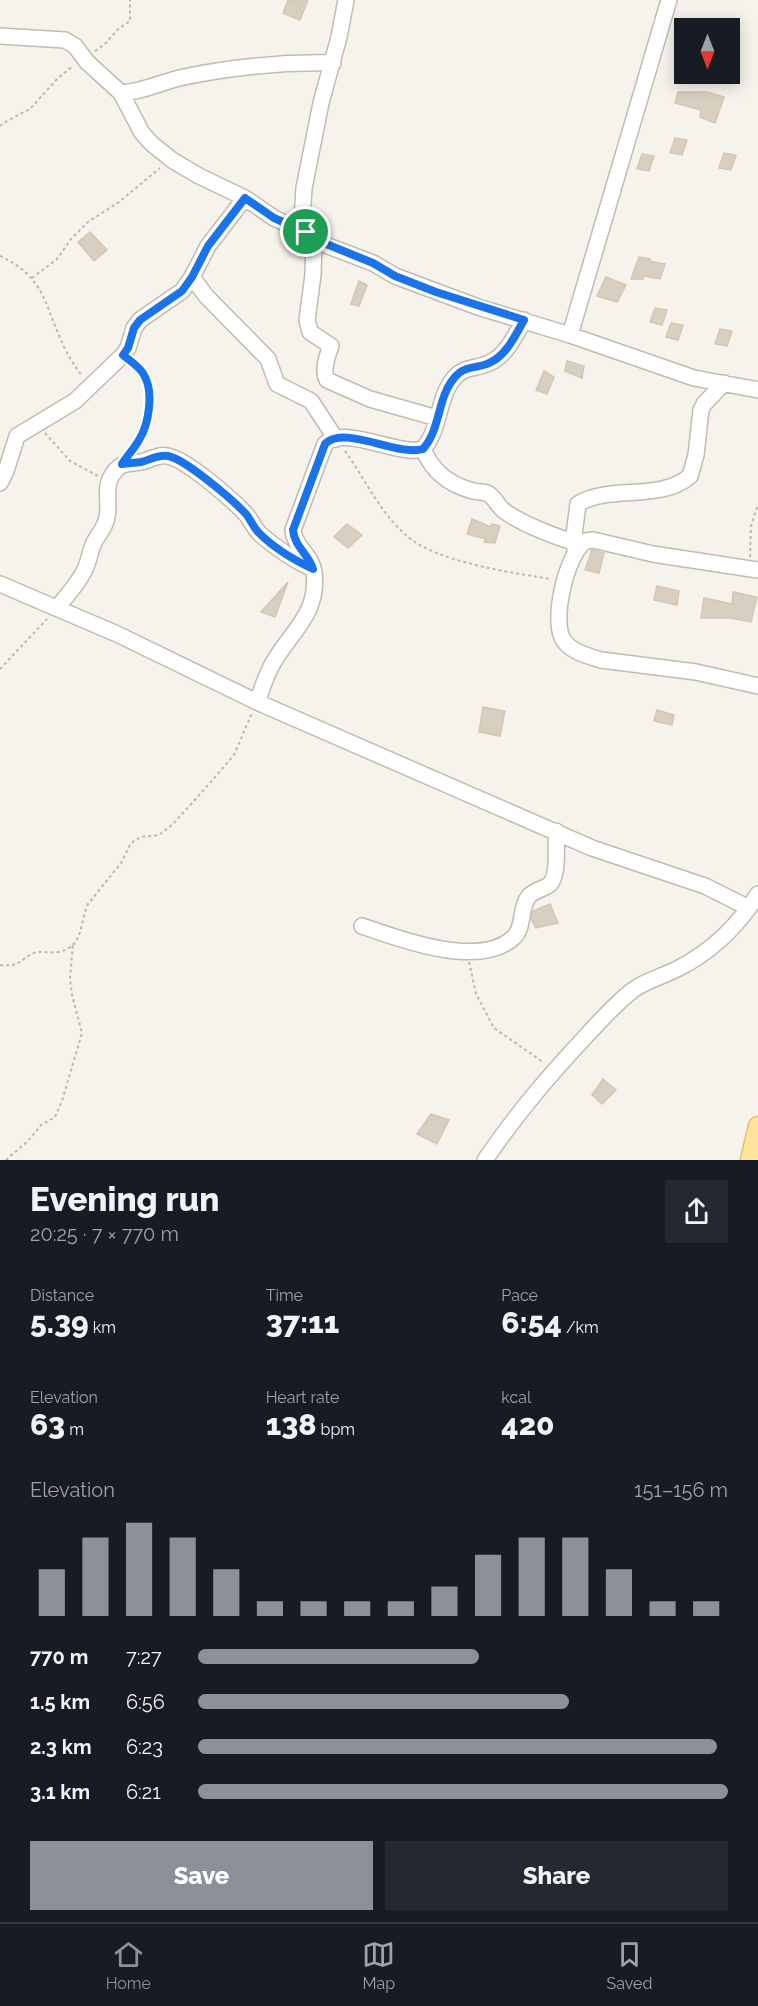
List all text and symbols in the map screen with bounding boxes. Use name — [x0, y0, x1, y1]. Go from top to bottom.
north arrow — [674, 18, 740, 84]
map controls — [674, 18, 740, 84]
pin — [280, 206, 331, 257]
icon: arrive — [289, 215, 322, 248]
text: Evening run — [30, 1180, 220, 1219]
button: share — [665, 1180, 728, 1243]
text: 20:25 · 7 × 770 m — [30, 1222, 179, 1246]
text: Distance — [30, 1286, 94, 1305]
text: Time — [266, 1286, 303, 1305]
text: Pace — [501, 1286, 538, 1305]
text: 5.39 — [30, 1305, 89, 1340]
text: 37:11 — [266, 1305, 339, 1340]
text: 6:54 — [501, 1305, 562, 1340]
text: km — [89, 1318, 116, 1337]
text: /km — [562, 1318, 599, 1337]
text: Elevation — [30, 1388, 98, 1407]
text: Heart rate — [266, 1388, 339, 1407]
text: kcal — [501, 1388, 531, 1407]
text: 63 — [30, 1407, 65, 1442]
text: 138 — [266, 1407, 316, 1442]
text: 420 — [501, 1407, 555, 1442]
text: m — [65, 1420, 84, 1439]
text: bpm — [316, 1420, 355, 1439]
text: Elevation — [30, 1478, 115, 1502]
text: 151–156 m — [634, 1478, 728, 1502]
text: 770 m — [30, 1645, 88, 1669]
text: 7:27 — [126, 1645, 162, 1669]
text: 1.5 km — [30, 1690, 90, 1714]
text: 6:56 — [126, 1690, 165, 1714]
text: 2.3 km — [30, 1735, 92, 1759]
text: 6:23 — [126, 1735, 163, 1759]
text: 3.1 km — [30, 1780, 90, 1804]
text: 6:21 — [126, 1780, 161, 1804]
button: Save — [30, 1841, 373, 1910]
button: Share — [385, 1841, 728, 1910]
tab: Home — [106, 1938, 151, 1993]
tab: Map — [362, 1938, 395, 1993]
tab: Saved — [607, 1938, 652, 1993]

